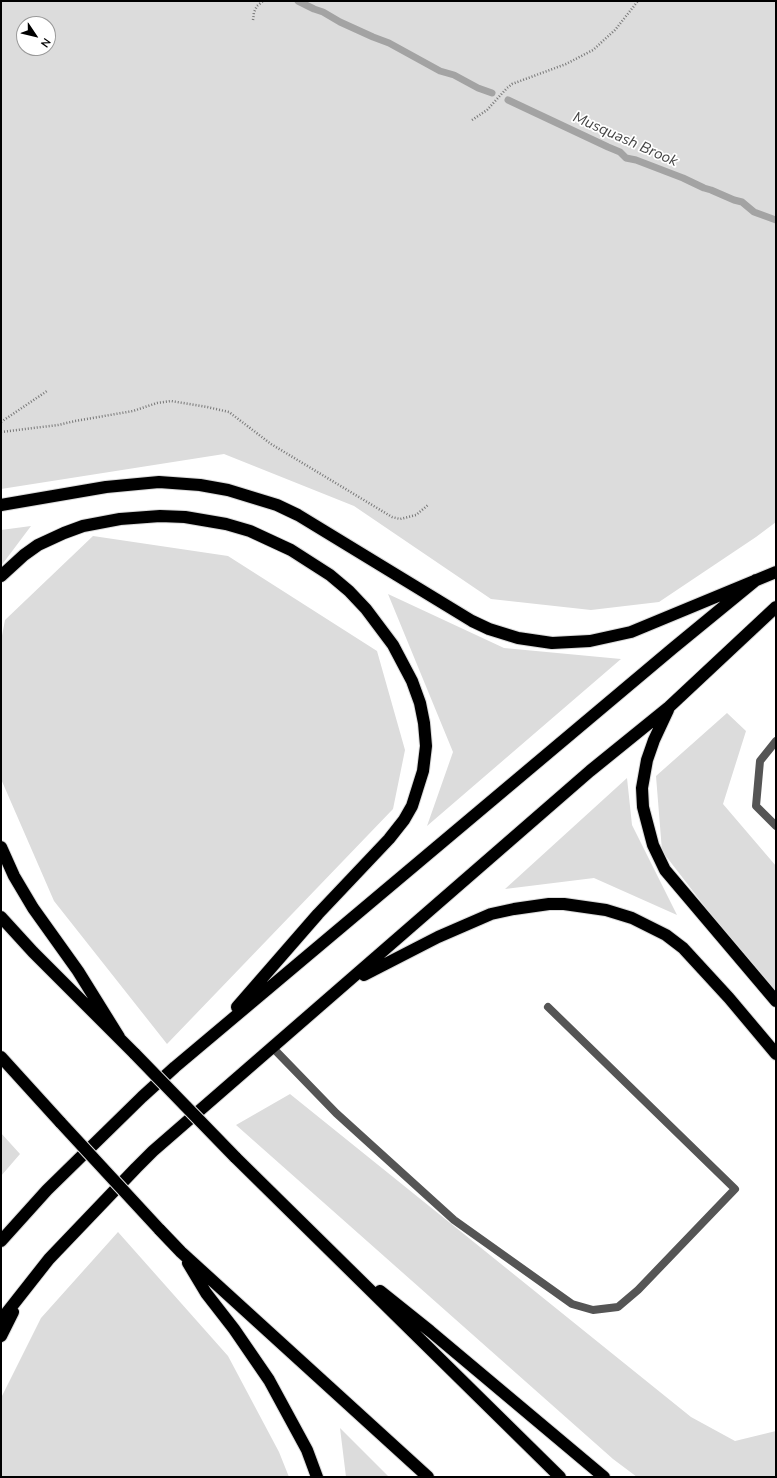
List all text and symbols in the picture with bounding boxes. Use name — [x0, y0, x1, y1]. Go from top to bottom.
north arrow — [16, 16, 56, 56]
text: N — [37, 35, 54, 50]
water label: Musquash Brook — [570, 109, 680, 171]

